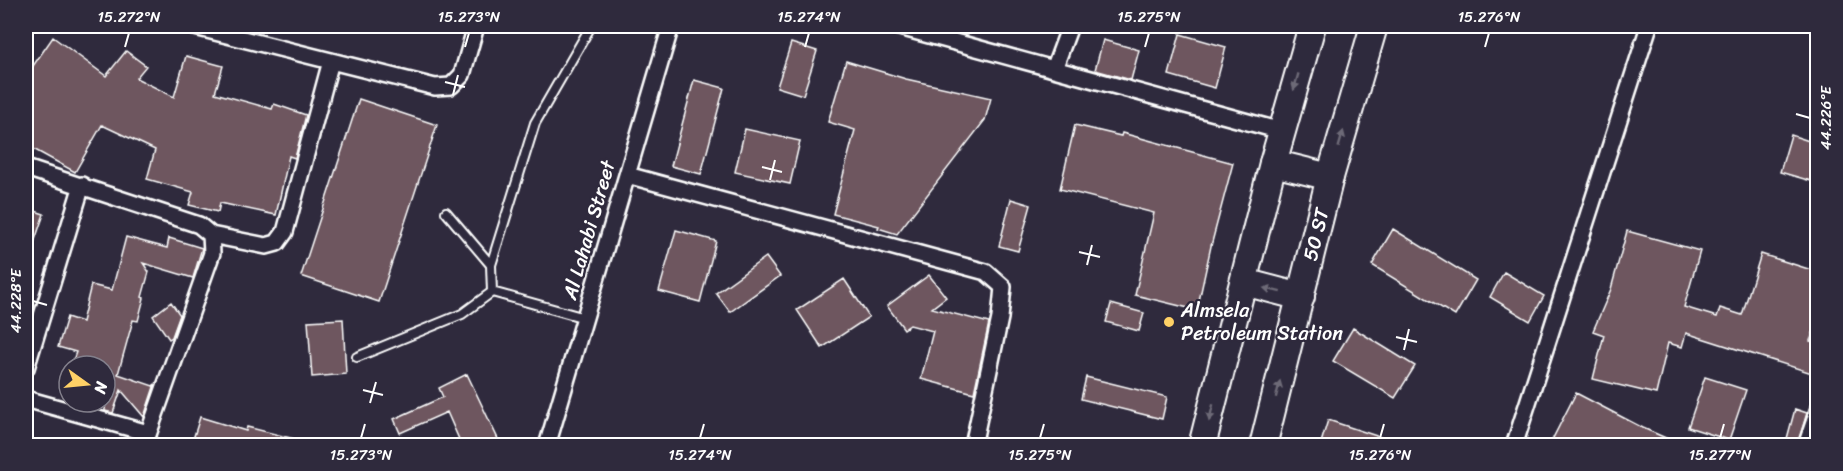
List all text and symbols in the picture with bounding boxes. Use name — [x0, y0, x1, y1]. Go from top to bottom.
text: 15.272°N — [98, 4, 161, 30]
text: 15.273°N — [438, 4, 501, 30]
text: 15.274°N — [777, 4, 841, 30]
text: 15.275°N — [1117, 4, 1181, 30]
text: 15.276°N — [1458, 4, 1521, 30]
one-way arrow — [1291, 73, 1300, 91]
text: 44.226°E — [1813, 84, 1839, 150]
one-way arrow — [1337, 130, 1346, 148]
street label: Al Lahabi Street — [552, 155, 626, 305]
street label: 50 ST — [1292, 203, 1339, 265]
text: 44.228°E — [3, 267, 29, 333]
one-way arrow — [1263, 284, 1282, 294]
place label: Almsela Petroleum Station — [1180, 293, 1343, 351]
marker: Almsela Petroleum Station — [1162, 315, 1176, 329]
north arrow — [57, 354, 117, 414]
text: N — [85, 378, 117, 398]
one-way arrow — [1273, 380, 1283, 398]
one-way arrow — [1205, 404, 1215, 422]
text: 15.273°N — [330, 442, 393, 468]
text: 15.274°N — [668, 442, 732, 468]
text: 15.275°N — [1008, 442, 1072, 468]
text: 15.276°N — [1349, 442, 1412, 468]
text: 15.277°N — [1689, 442, 1752, 468]

